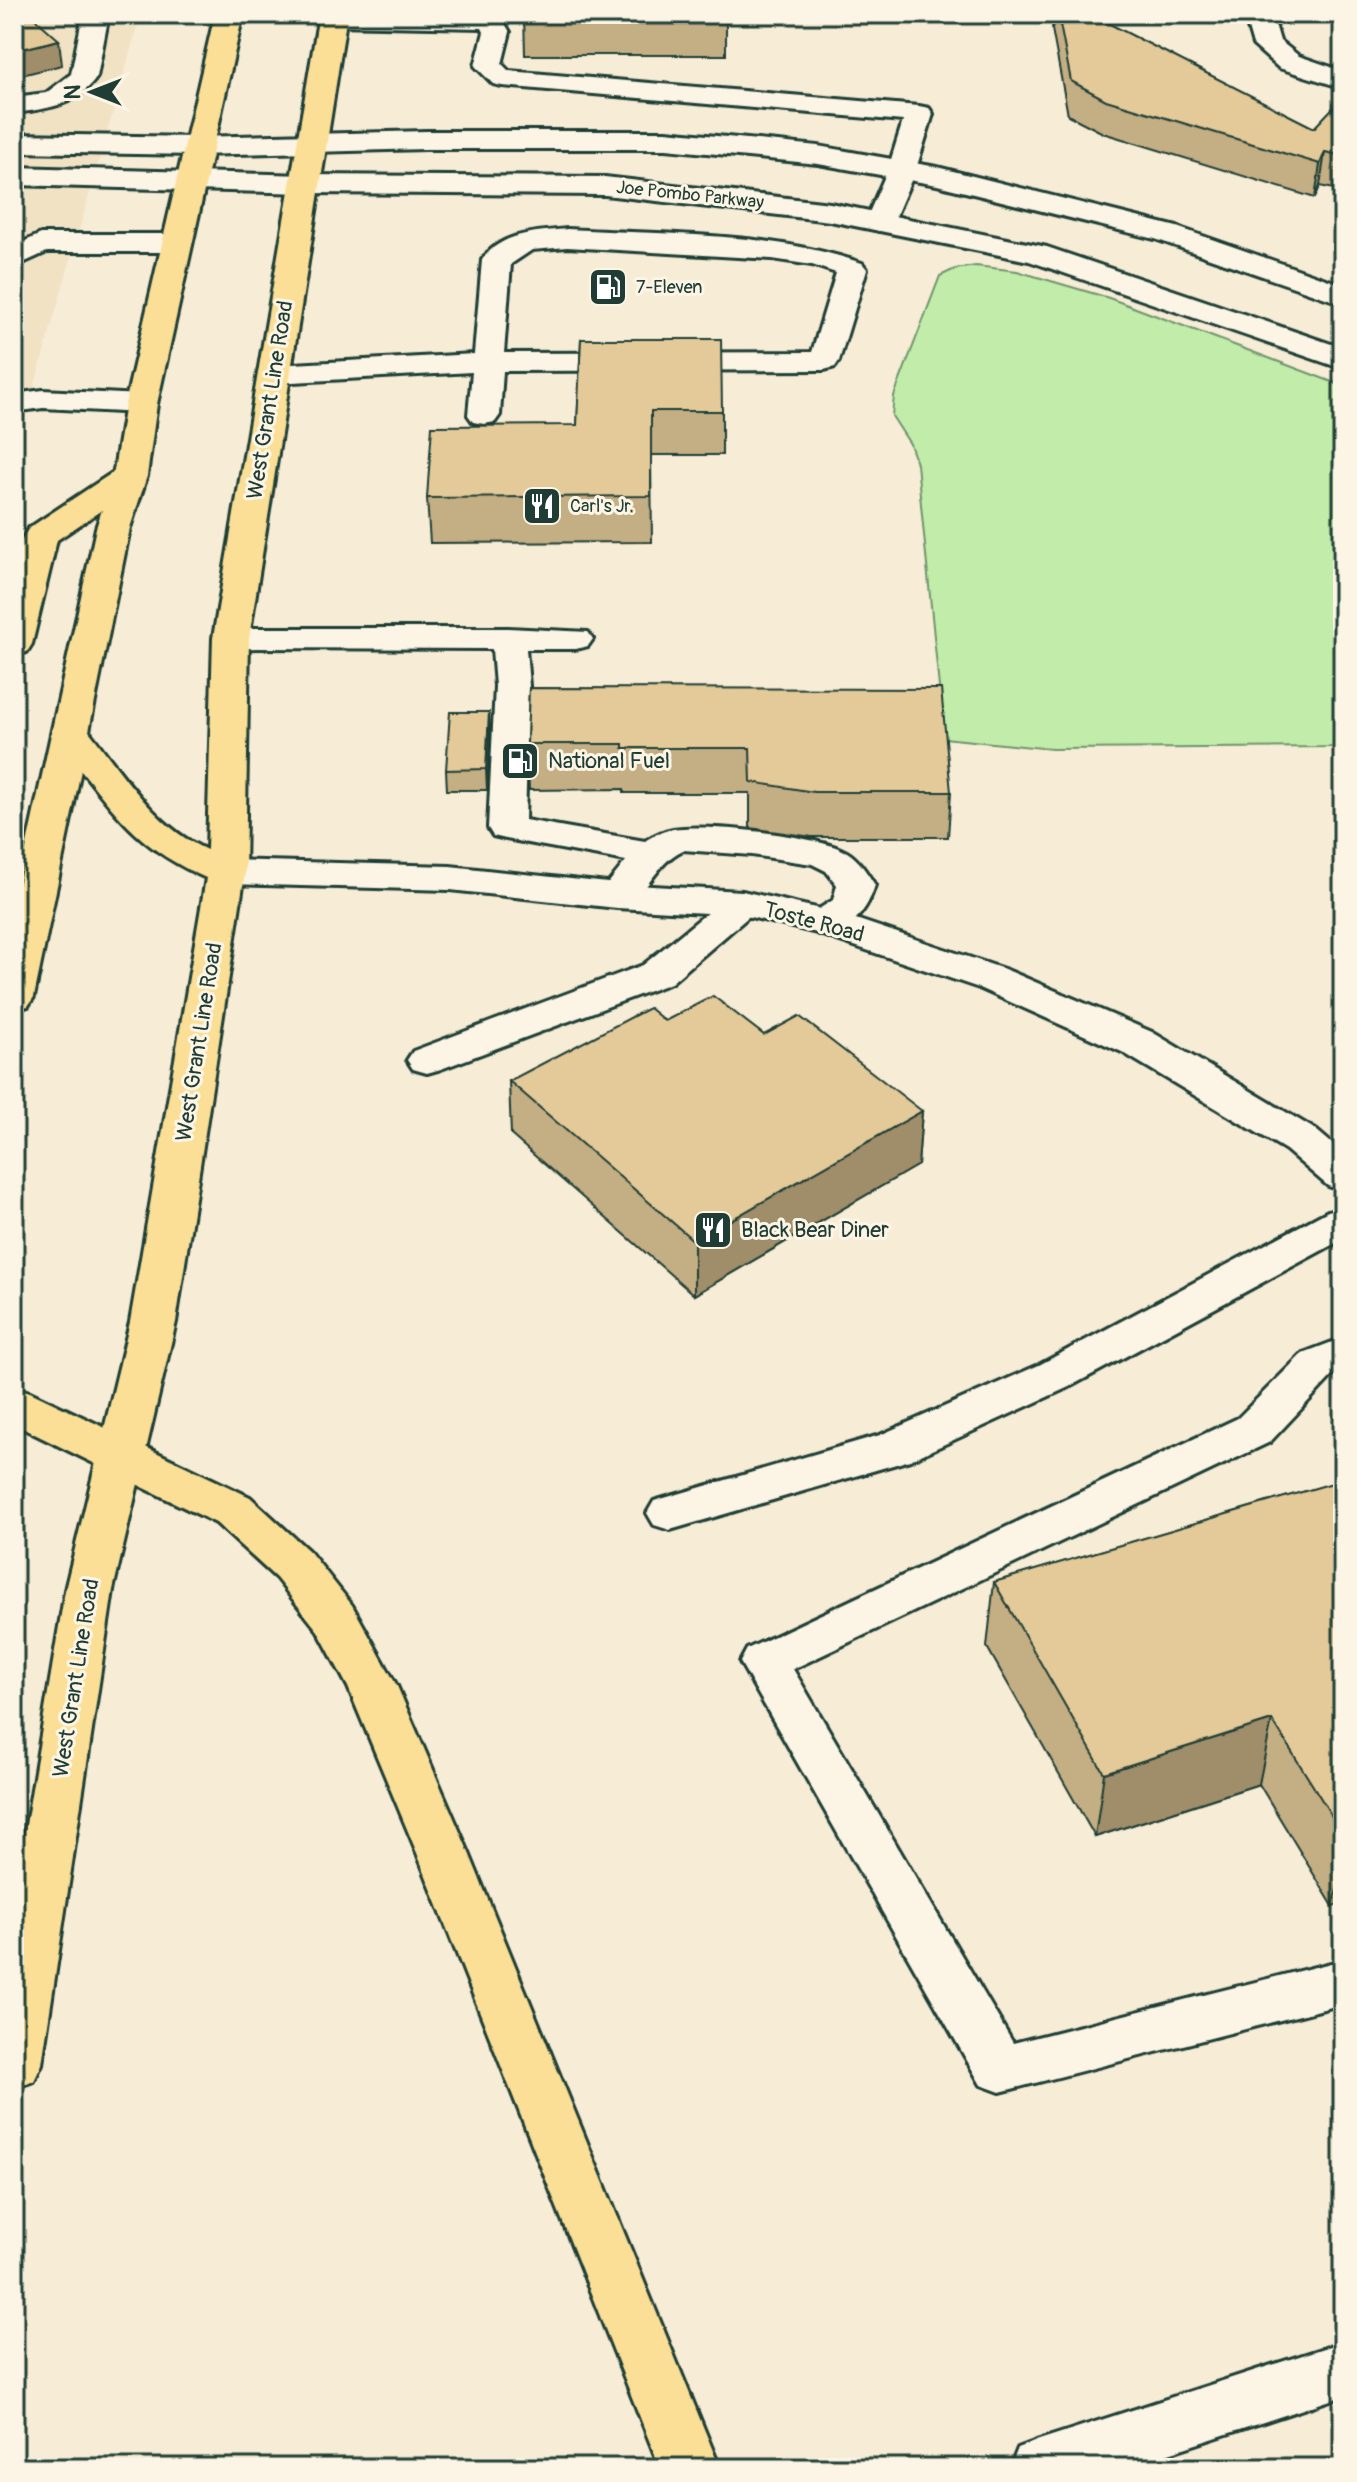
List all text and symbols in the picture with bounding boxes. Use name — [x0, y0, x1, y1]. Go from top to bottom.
north arrow — [52, 52, 132, 132]
text: N — [59, 84, 87, 99]
street label: Joe Pombo Parkway — [615, 176, 765, 214]
fuel station icon: 7-Eleven — [587, 266, 629, 308]
place label: 7-Eleven — [636, 276, 703, 299]
street label: West Grant Line Road — [240, 299, 300, 501]
restaurant icon: Carl's Jr. — [521, 485, 563, 527]
place label: Carl's Jr. — [570, 495, 634, 518]
fuel station icon: National Fuel — [499, 740, 541, 782]
place label: National Fuel — [548, 747, 670, 775]
street label: Toste Road — [761, 895, 867, 949]
street label: West Grant Line Road — [169, 941, 229, 1143]
restaurant icon: Black Bear Diner — [692, 1209, 734, 1251]
place label: Black Bear Diner — [741, 1216, 889, 1244]
street label: West Grant Line Road — [46, 1577, 106, 1779]

